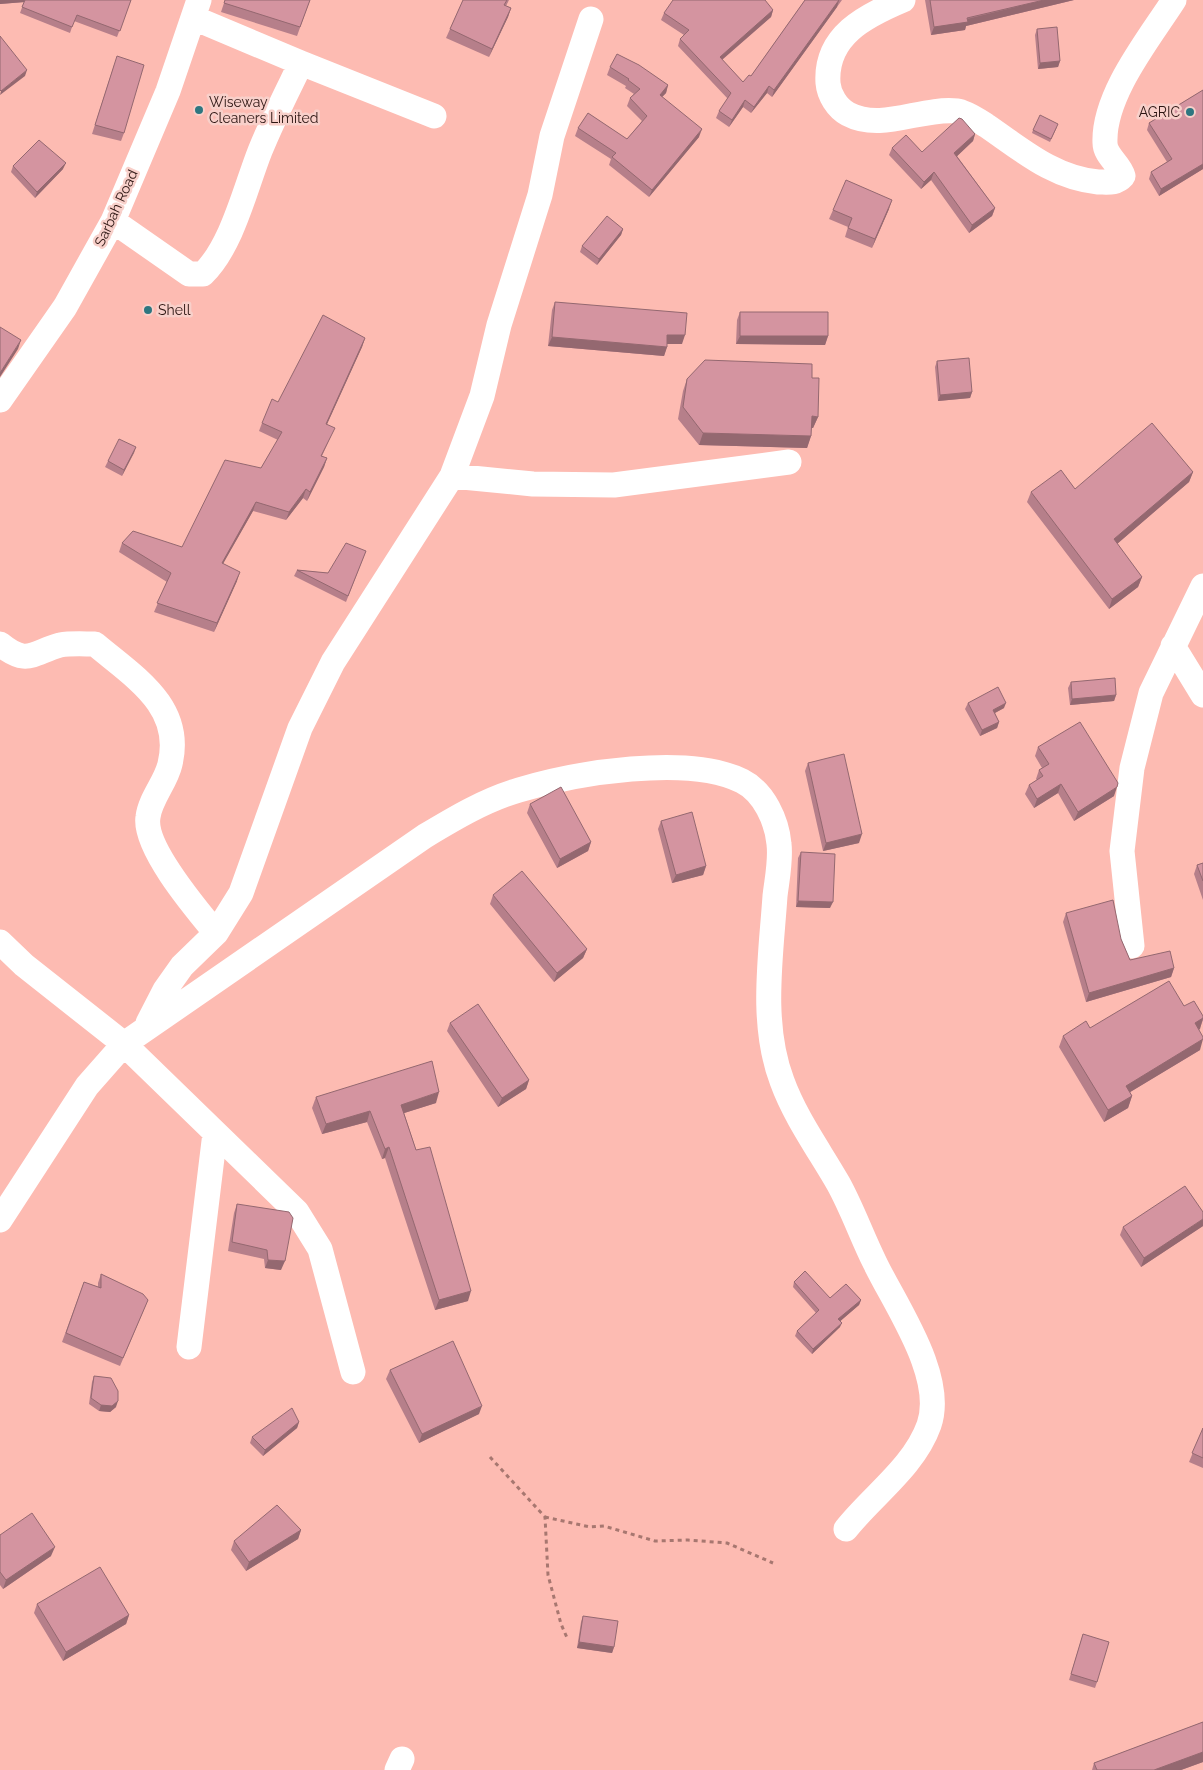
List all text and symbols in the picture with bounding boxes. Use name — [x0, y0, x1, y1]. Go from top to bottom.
place label: Wiseway Cleaners Limited — [209, 94, 319, 126]
marker: Wiseway Cleaners Limited — [193, 104, 205, 116]
place label: AGRIC — [1139, 104, 1180, 120]
marker: AGRIC — [1184, 106, 1196, 118]
street label: Sarbah Road — [91, 167, 141, 249]
place label: Shell — [158, 302, 191, 318]
marker: Shell — [142, 304, 154, 316]

